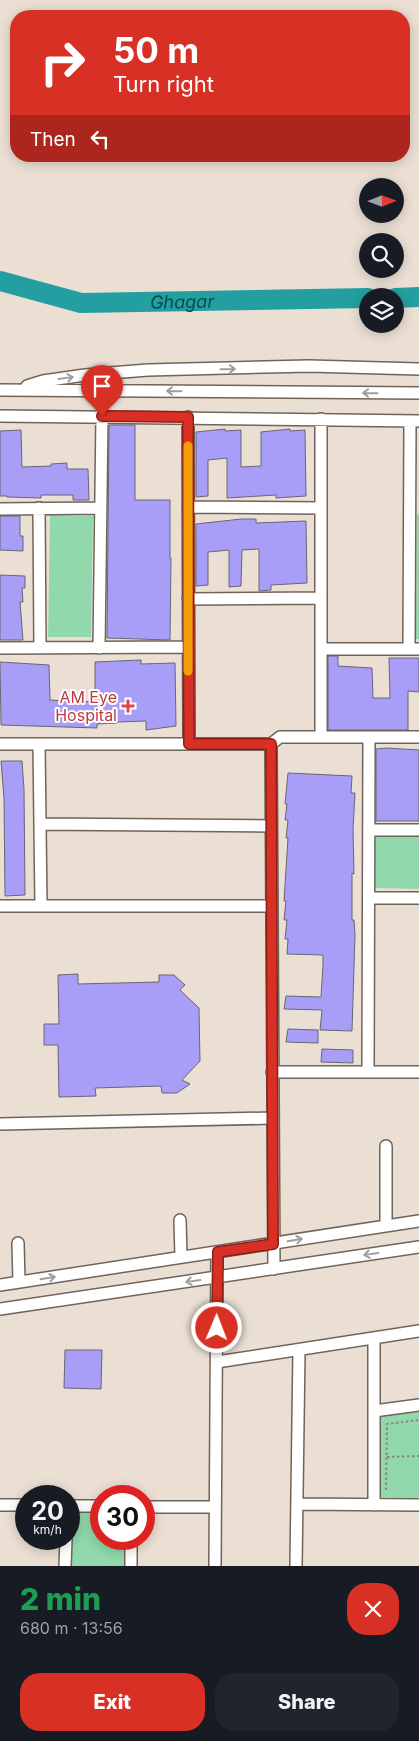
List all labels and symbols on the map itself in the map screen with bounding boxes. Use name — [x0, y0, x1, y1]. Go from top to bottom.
north arrow — [359, 178, 404, 222]
water label: Ghagar — [150, 290, 215, 312]
one-way arrow — [220, 364, 236, 373]
pin — [81, 365, 123, 416]
one-way arrow — [57, 372, 73, 382]
one-way arrow — [167, 386, 183, 396]
one-way arrow — [363, 388, 379, 397]
place label: AM Eye Hospital — [55, 687, 117, 725]
marker: AM Eye Hospital — [121, 699, 135, 713]
one-way arrow — [287, 1235, 303, 1245]
one-way arrow — [363, 1250, 379, 1260]
one-way arrow — [40, 1272, 56, 1282]
one-way arrow — [185, 1276, 201, 1286]
position arrow — [190, 1301, 242, 1353]
speed limit sign: 30 — [90, 1485, 155, 1550]

